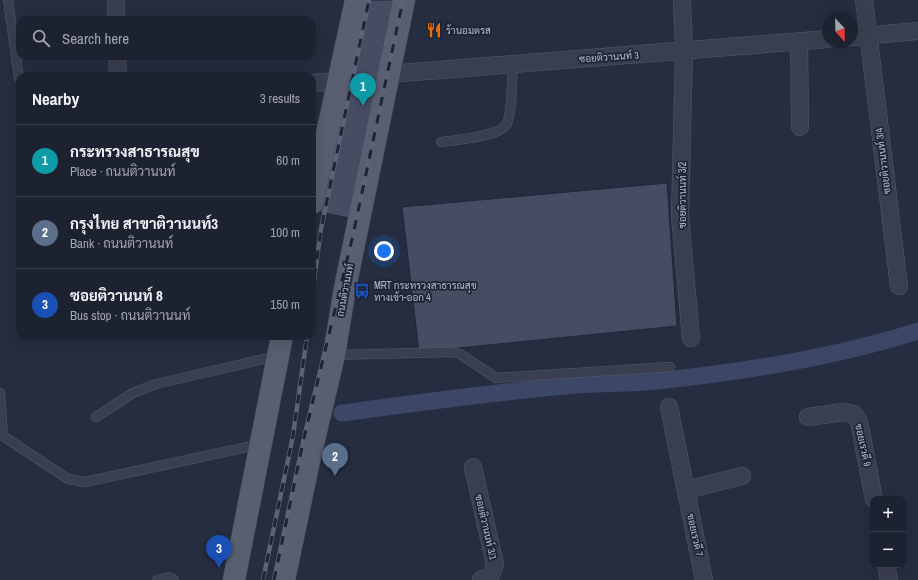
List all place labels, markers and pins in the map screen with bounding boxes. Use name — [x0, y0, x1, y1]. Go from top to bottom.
restaurant icon: ร้านอมตรส — [425, 21, 443, 39]
place label: ร้านอมตรส — [446, 24, 491, 37]
pin: 1 — [350, 73, 376, 106]
place label: MRT กระทรวงสาธารณสุข ทางเข้า-ออก 4 — [374, 279, 477, 304]
bus stop icon: MRT กระทรวงสาธารณสุข ทางเข้า-ออก 4 — [353, 282, 371, 300]
pin: 2 — [322, 443, 348, 476]
pin: 3 — [206, 535, 232, 568]

